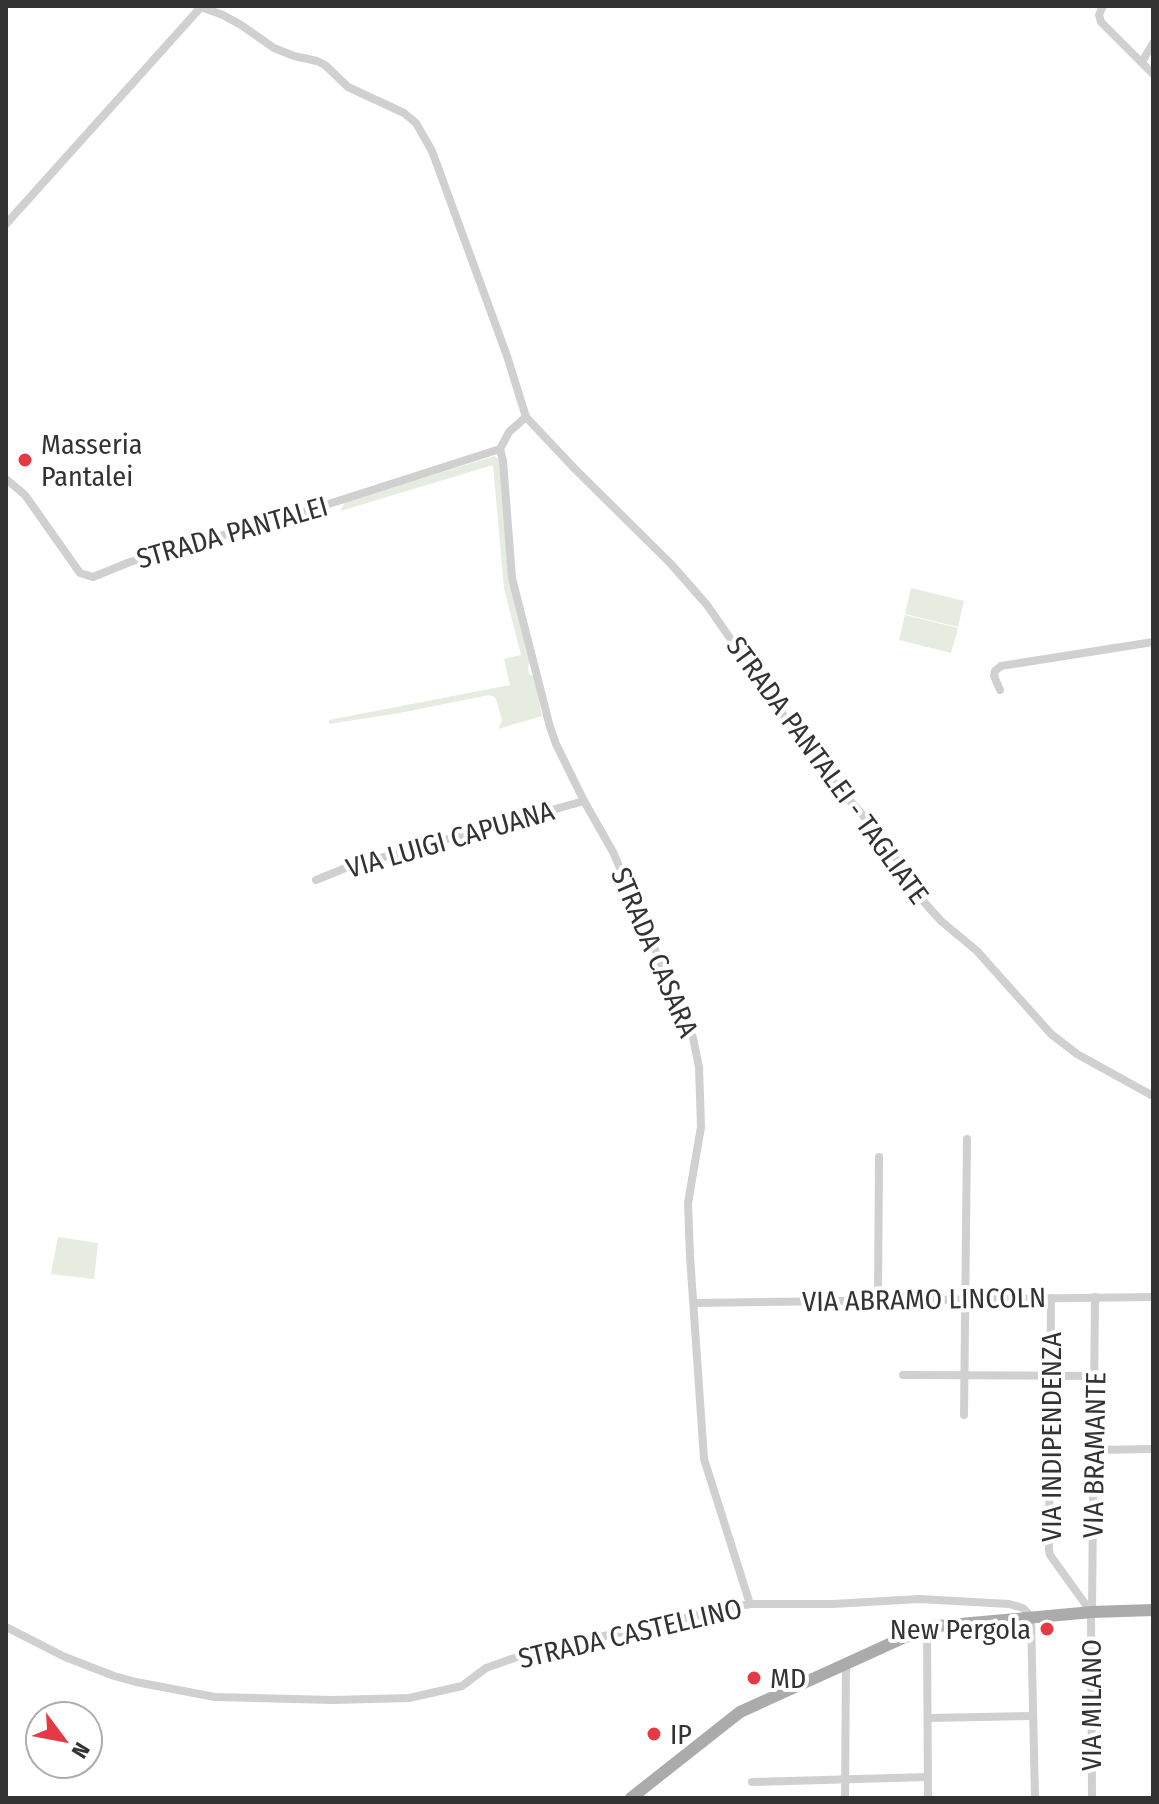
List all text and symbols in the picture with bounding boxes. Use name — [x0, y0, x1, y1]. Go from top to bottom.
place label: Masseria Pantalei — [41, 428, 142, 493]
marker: Masseria Pantalei — [16, 451, 34, 469]
street label: STRADA PANTALEI — [133, 489, 332, 576]
street label: STRADA PANTALEI - TAGLIATE — [720, 630, 936, 910]
street label: VIA LUIGI CAPUANA — [342, 794, 558, 885]
street label: STRADA CASARA — [604, 862, 705, 1042]
street label: VIA ABRAMO LINCOLN — [802, 1281, 1046, 1318]
street label: VIA INDIPENDENZA — [1035, 1332, 1068, 1542]
street label: VIA BRAMANTE — [1077, 1372, 1112, 1538]
street label: STRADA CASTELLINO — [515, 1592, 745, 1675]
place label: New Pergola — [890, 1613, 1031, 1646]
marker: New Pergola — [1038, 1620, 1056, 1638]
street label: VIA MILANO — [1075, 1639, 1108, 1771]
place label: MD — [770, 1662, 806, 1695]
marker: MD — [745, 1669, 763, 1687]
north arrow — [24, 1700, 104, 1780]
place label: IP — [670, 1718, 692, 1751]
marker: IP — [645, 1725, 663, 1743]
text: N — [66, 1738, 95, 1763]

